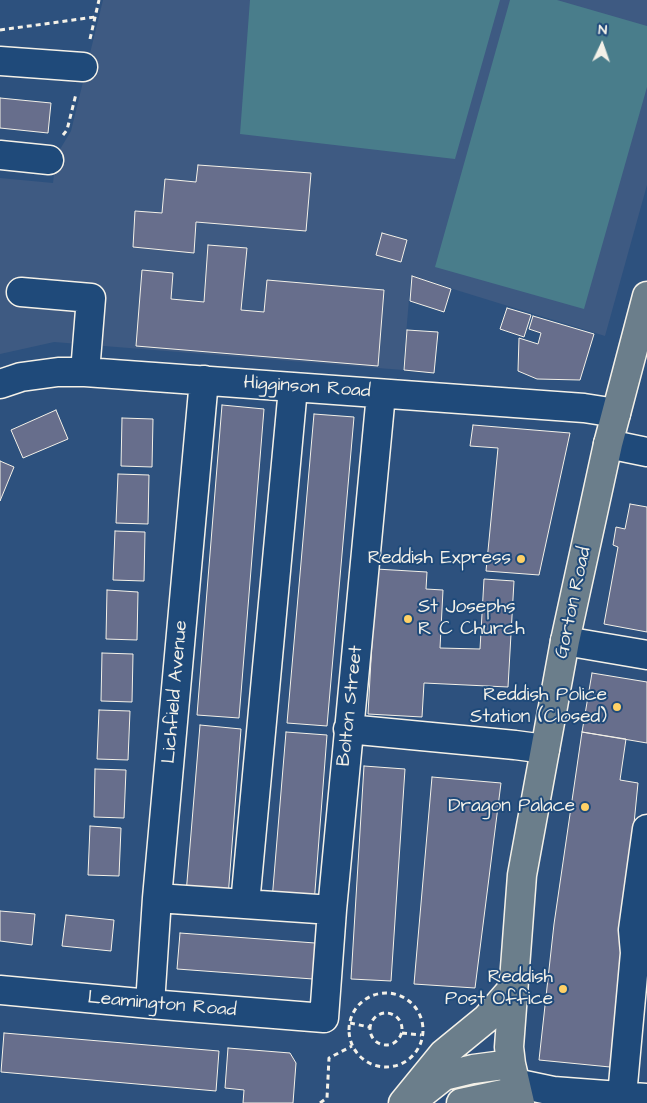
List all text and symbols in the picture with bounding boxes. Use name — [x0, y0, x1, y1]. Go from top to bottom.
north arrow — [577, 20, 627, 70]
text: N — [598, 20, 608, 40]
street label: Higginson Road — [243, 372, 371, 404]
street label: Gorton Road — [551, 545, 597, 661]
place label: Reddish Express — [368, 548, 511, 570]
marker: Reddish Express — [515, 553, 527, 565]
place label: St Josephs R C Church — [418, 597, 525, 641]
marker: St Josephs R C Church — [402, 613, 414, 625]
street label: Lichfield Avenue — [158, 619, 194, 765]
street label: Bolton Street — [333, 645, 369, 767]
place label: Reddish Police Station (Closed) — [470, 685, 607, 729]
marker: Reddish Police Station (Closed) — [611, 701, 623, 713]
place label: Dragon Palace — [448, 796, 575, 818]
marker: Dragon Palace — [579, 801, 591, 813]
place label: Reddish Post Office — [445, 967, 553, 1011]
marker: Reddish Post Office — [557, 983, 569, 995]
street label: Leamington Road — [87, 987, 237, 1023]

